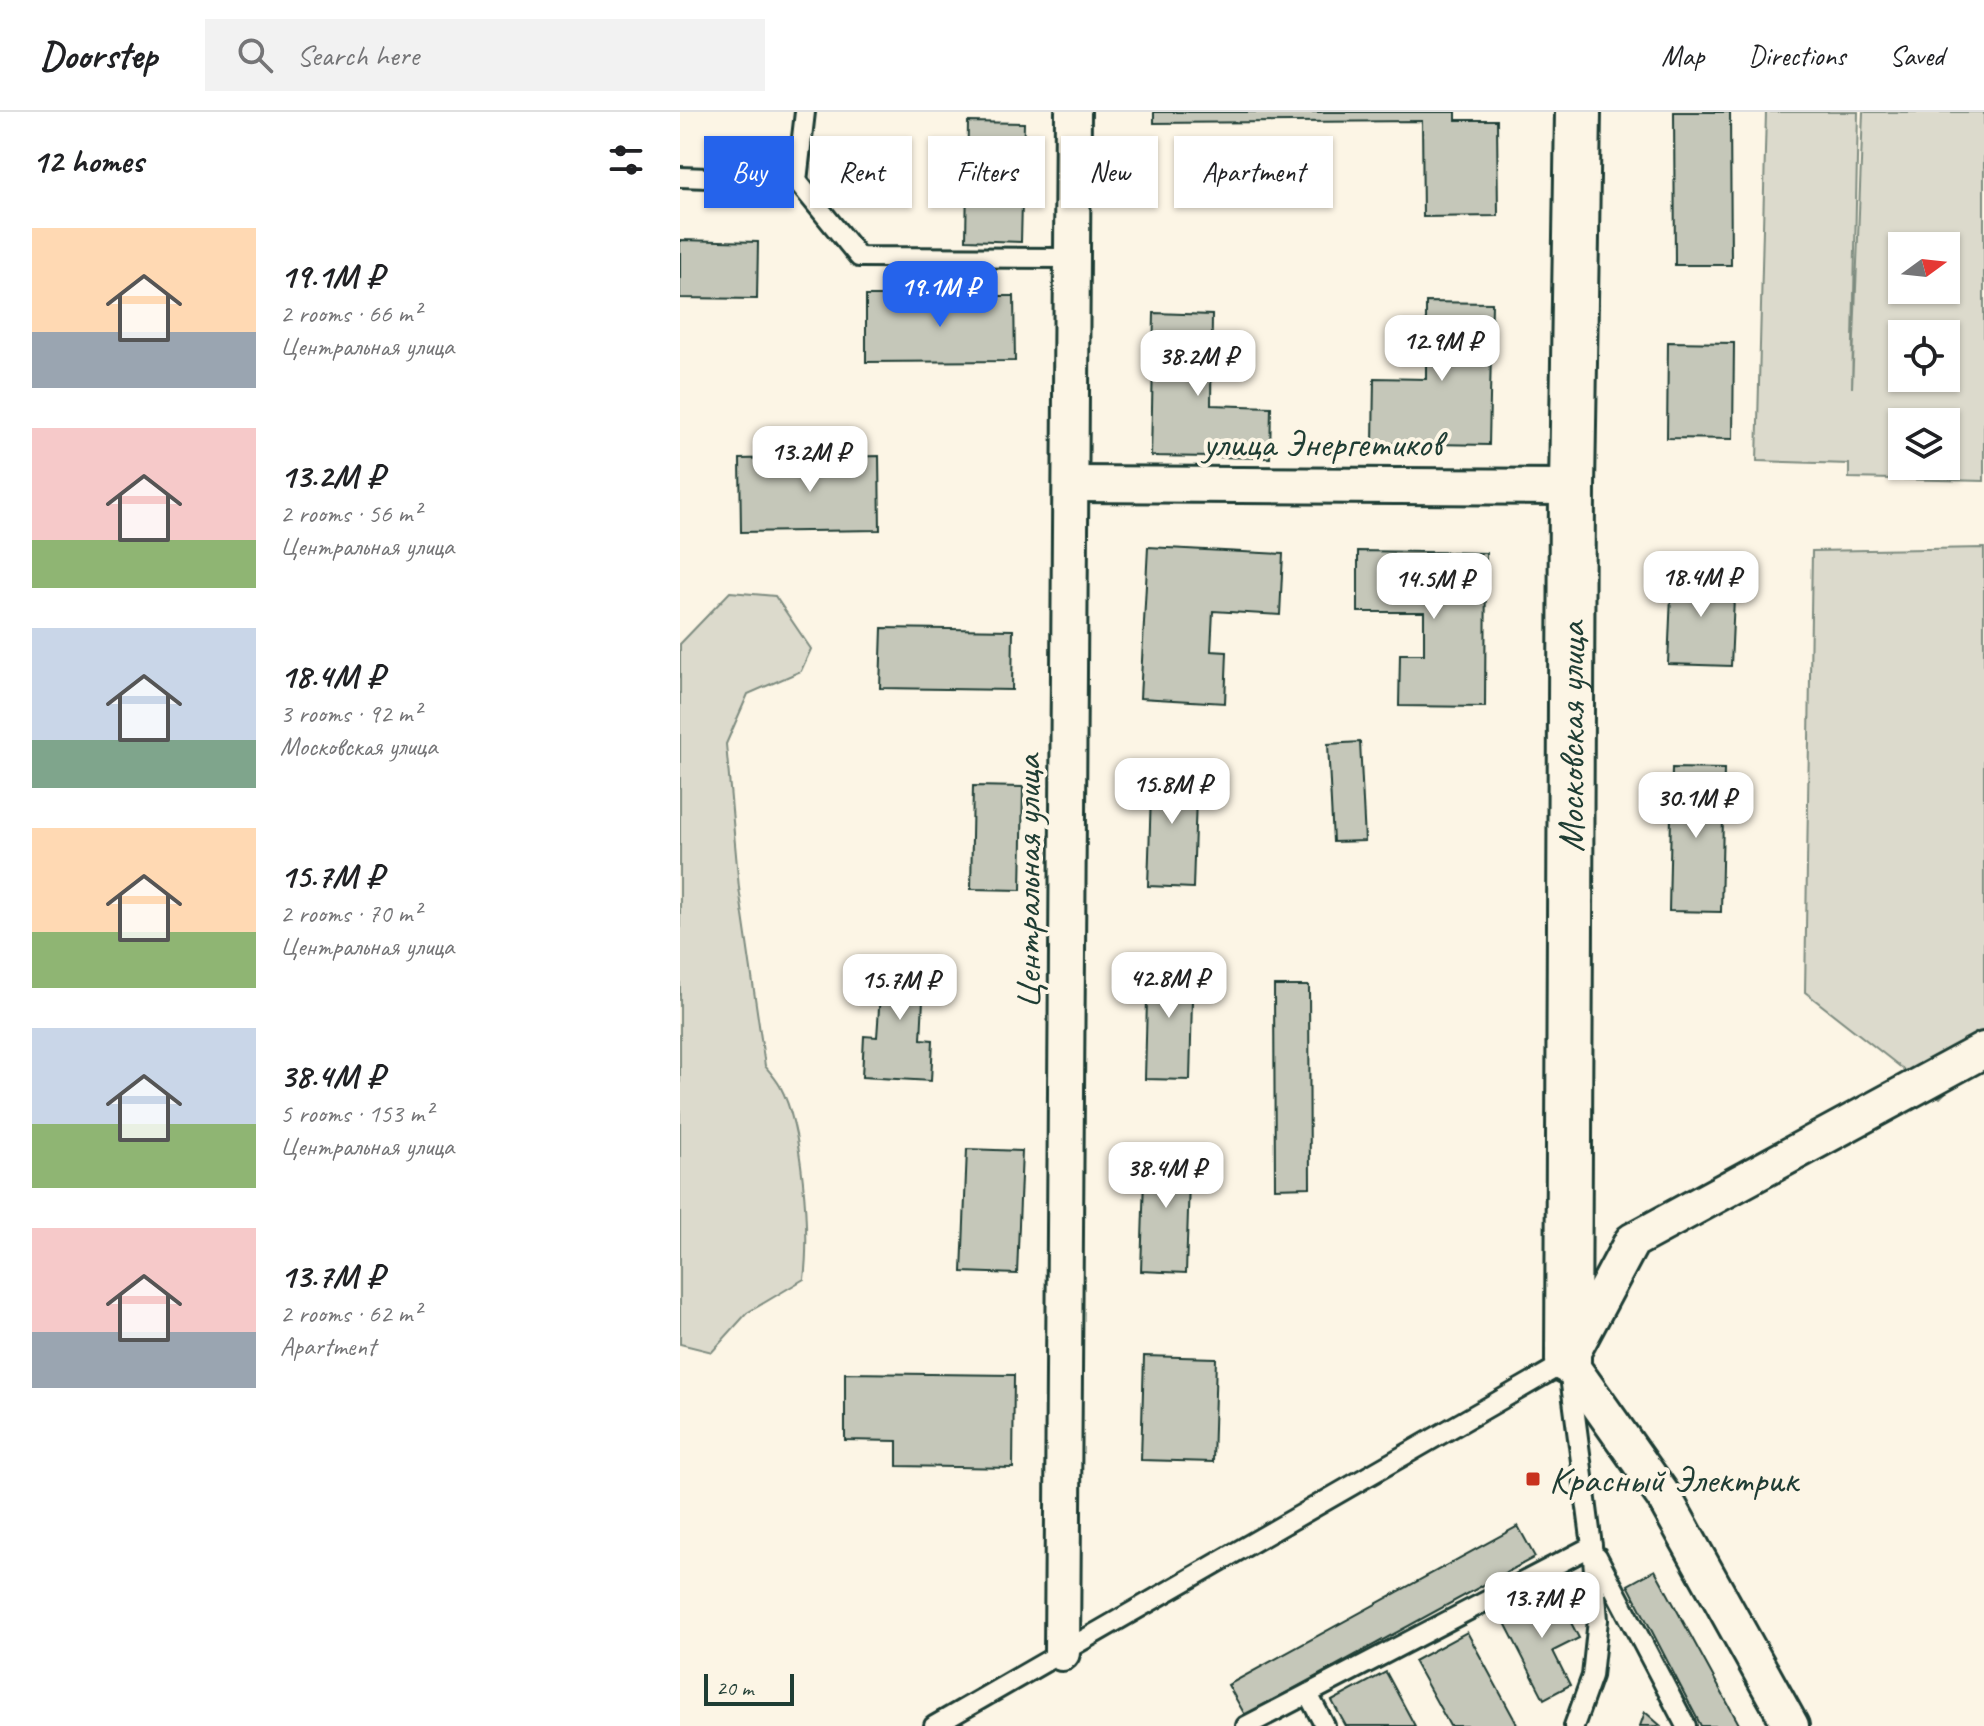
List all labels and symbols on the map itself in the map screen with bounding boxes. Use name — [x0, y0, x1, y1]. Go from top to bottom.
north arrow — [1888, 232, 1960, 304]
pin: 19.1M ₽ — [866, 261, 1014, 329]
pin: 12.9M ₽ — [1368, 315, 1516, 383]
pin: 38.2M ₽ — [1124, 330, 1272, 398]
street label: улица Энергетиков — [1200, 420, 1448, 467]
pin: 13.2M ₽ — [736, 426, 884, 494]
pin: 18.4M ₽ — [1627, 551, 1775, 619]
pin: 14.5M ₽ — [1360, 553, 1508, 621]
street label: Московская улица — [1547, 619, 1595, 852]
street label: Центральная улица — [1004, 752, 1051, 1009]
pin: 15.8M ₽ — [1098, 758, 1246, 826]
pin: 30.1M ₽ — [1622, 772, 1770, 840]
pin: 42.8M ₽ — [1095, 952, 1243, 1020]
pin: 15.7M ₽ — [826, 954, 974, 1022]
pin: 38.4M ₽ — [1092, 1142, 1240, 1210]
place label: Красный Электрик — [1549, 1456, 1801, 1503]
marker: Красный Электрик — [1524, 1470, 1542, 1488]
pin: 13.7M ₽ — [1468, 1572, 1616, 1640]
scale bar — [704, 1670, 794, 1706]

